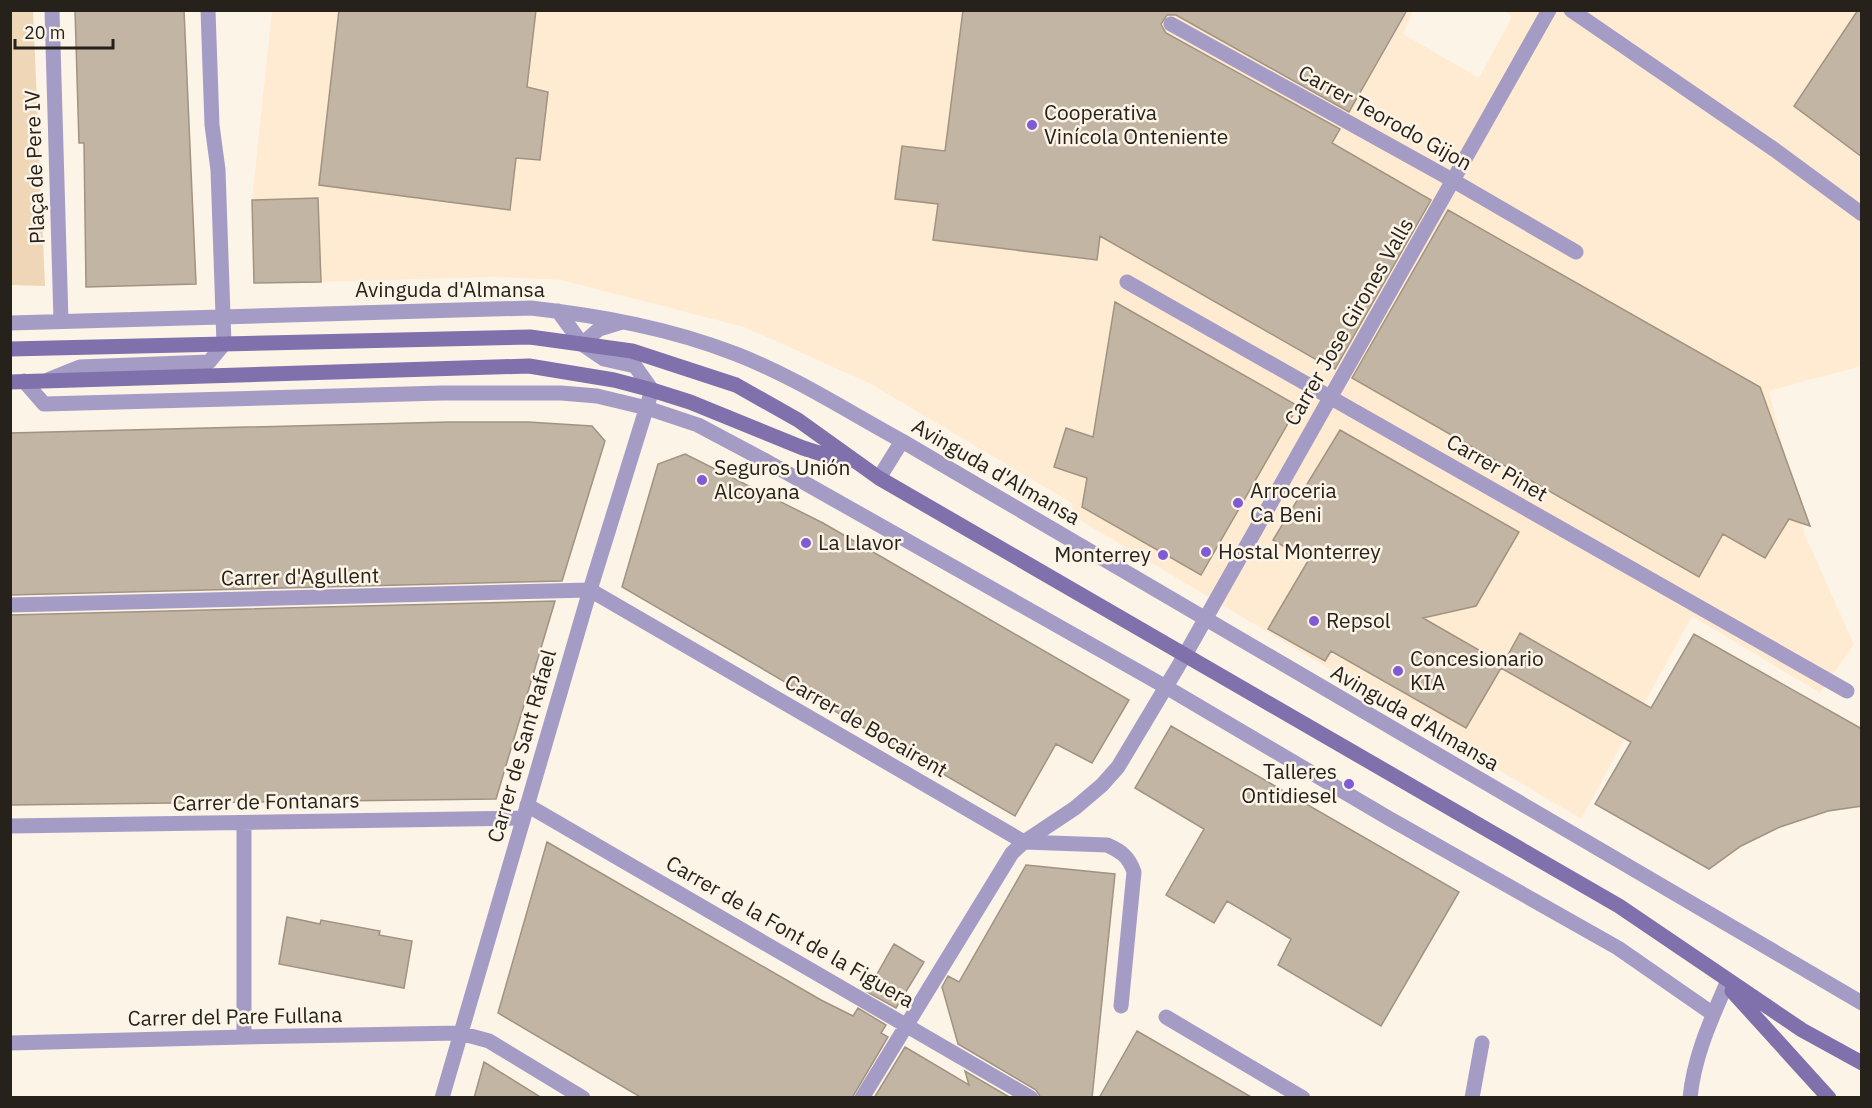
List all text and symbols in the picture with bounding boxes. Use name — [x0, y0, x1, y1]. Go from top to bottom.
scale bar — [15, 12, 112, 50]
text: 20 m — [24, 21, 66, 44]
street label: Carrer Teorodo Gijon — [1294, 58, 1477, 177]
street label: Plaça de Pere IV — [17, 89, 51, 245]
place label: Cooperativa Vinícola Onteniente — [1044, 98, 1228, 150]
marker: Cooperativa Vinícola Onteniente — [1025, 118, 1039, 132]
street label: Carrer Jose Girones Valls — [1277, 212, 1419, 431]
street label: Avinguda d'Almansa — [355, 275, 545, 303]
street label: Avinguda d'Almansa — [907, 411, 1086, 531]
street label: Carrer Pinet — [1442, 427, 1553, 507]
place label: Seguros Unión Alcoyana — [714, 453, 850, 505]
marker: Seguros Unión Alcoyana — [695, 473, 709, 487]
place label: Arroceria Ca Beni — [1250, 476, 1337, 528]
marker: Arroceria Ca Beni — [1231, 496, 1245, 510]
place label: La Llavor — [818, 528, 902, 556]
marker: La Llavor — [799, 536, 813, 550]
place label: Hostal Monterrey — [1218, 537, 1381, 565]
place label: Monterrey — [1054, 540, 1152, 568]
marker: Hostal Monterrey — [1199, 545, 1213, 559]
marker: Monterrey — [1156, 548, 1170, 562]
street label: Carrer d'Agullent — [220, 561, 379, 591]
place label: Repsol — [1326, 606, 1391, 634]
marker: Repsol — [1307, 614, 1321, 628]
place label: Concesionario KIA — [1410, 644, 1544, 696]
street label: Carrer de Sant Rafael — [480, 646, 562, 846]
street label: Avinguda d'Almansa — [1326, 657, 1505, 777]
marker: Concesionario KIA — [1391, 664, 1405, 678]
street label: Carrer de Bocairent — [780, 667, 953, 783]
place label: Talleres Ontidiesel — [1241, 757, 1337, 809]
marker: Talleres Ontidiesel — [1342, 777, 1356, 791]
street label: Carrer de Fontanars — [172, 785, 360, 817]
street label: Carrer de la Font de la Figuera — [661, 848, 920, 1014]
street label: Carrer del Pare Fullana — [127, 1000, 343, 1032]

